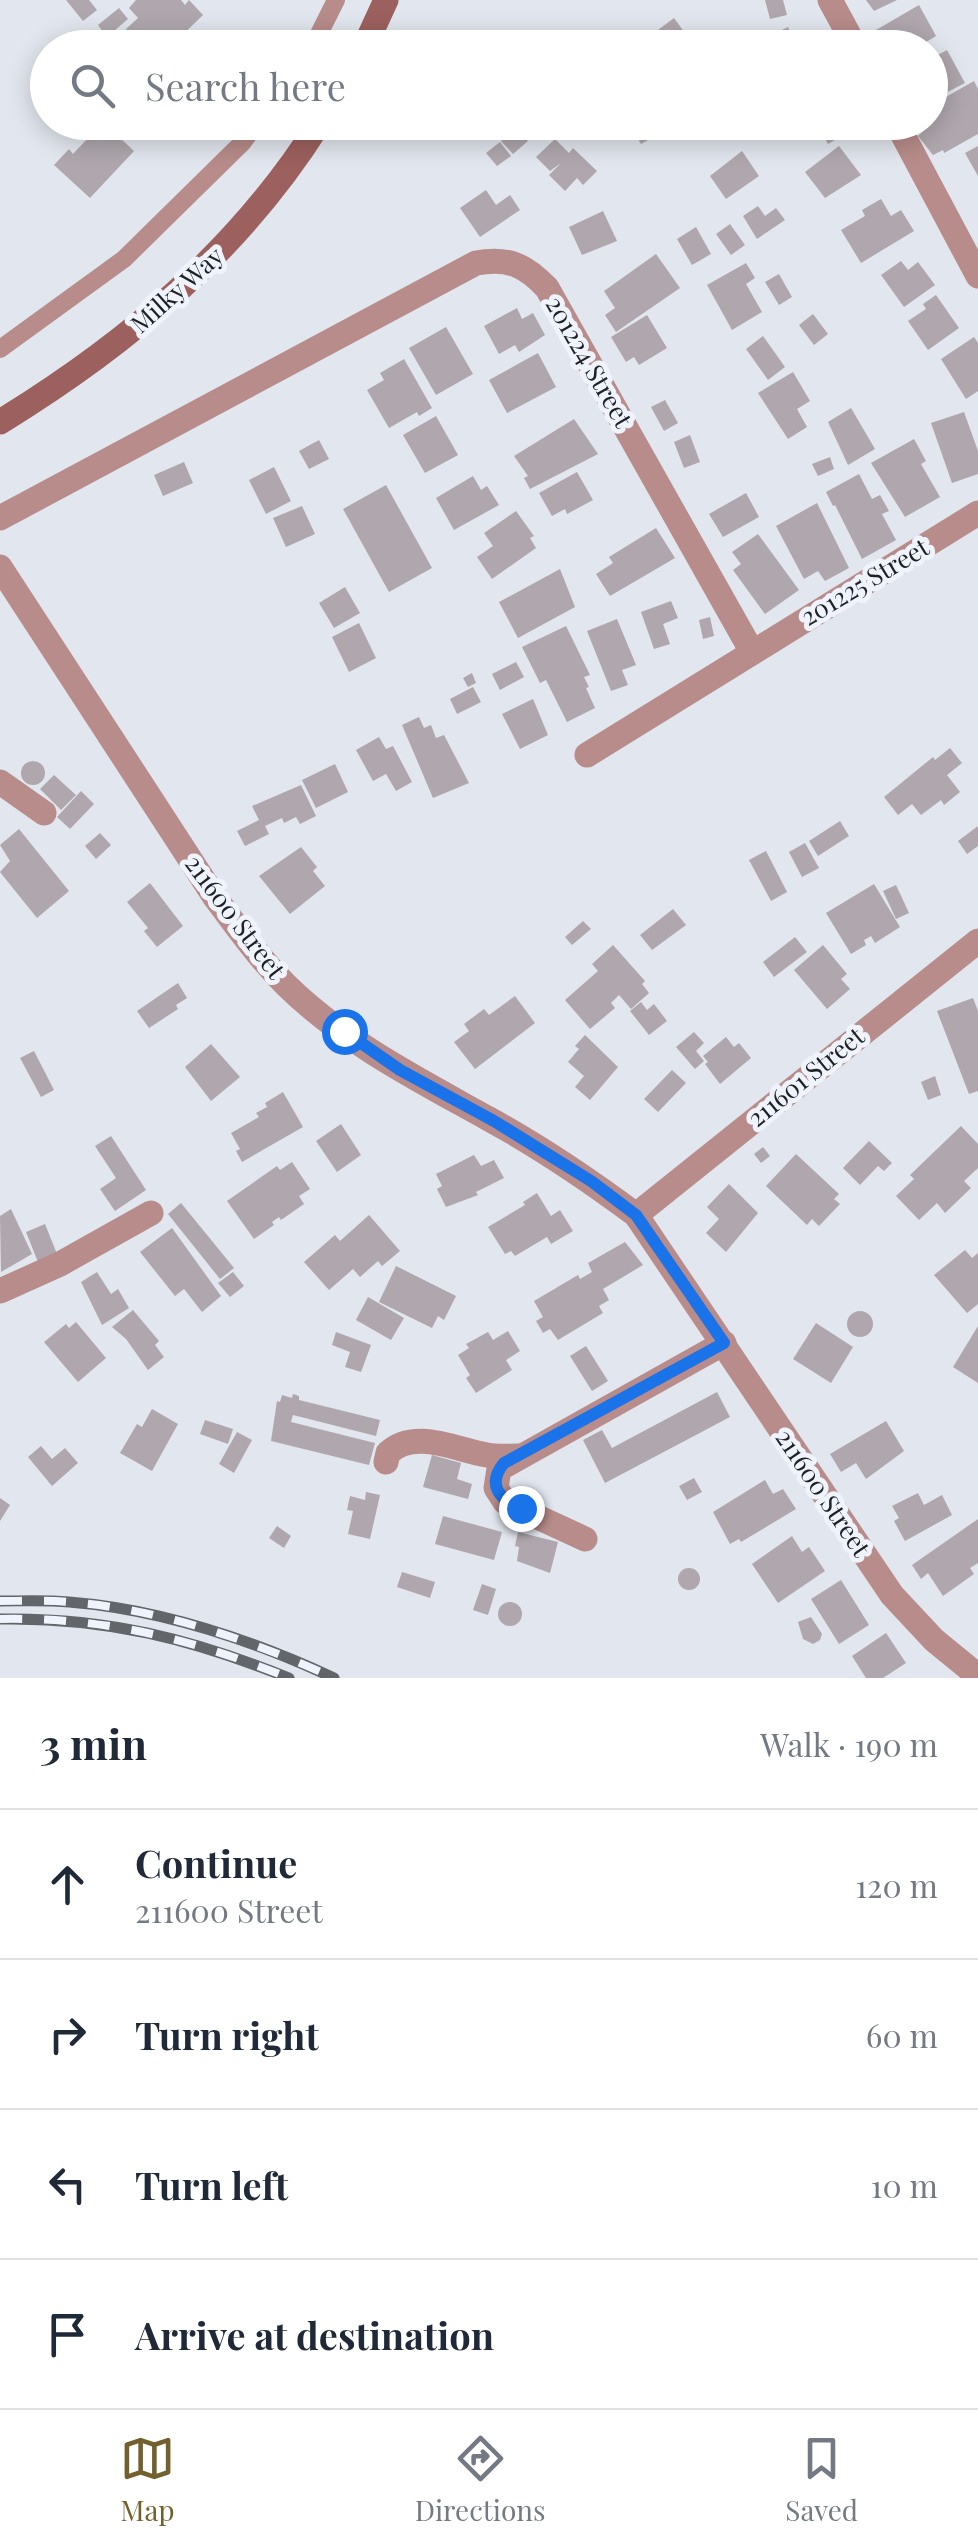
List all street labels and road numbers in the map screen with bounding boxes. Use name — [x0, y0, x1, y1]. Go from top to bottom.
street label: Milky Way — [123, 238, 230, 339]
street label: 201224 Street — [540, 290, 642, 434]
street label: 201225 Street — [794, 529, 935, 632]
street label: 211600 Street — [179, 848, 294, 986]
street label: 211601 Street — [740, 1018, 871, 1133]
street label: 211600 Street — [770, 1422, 880, 1563]

